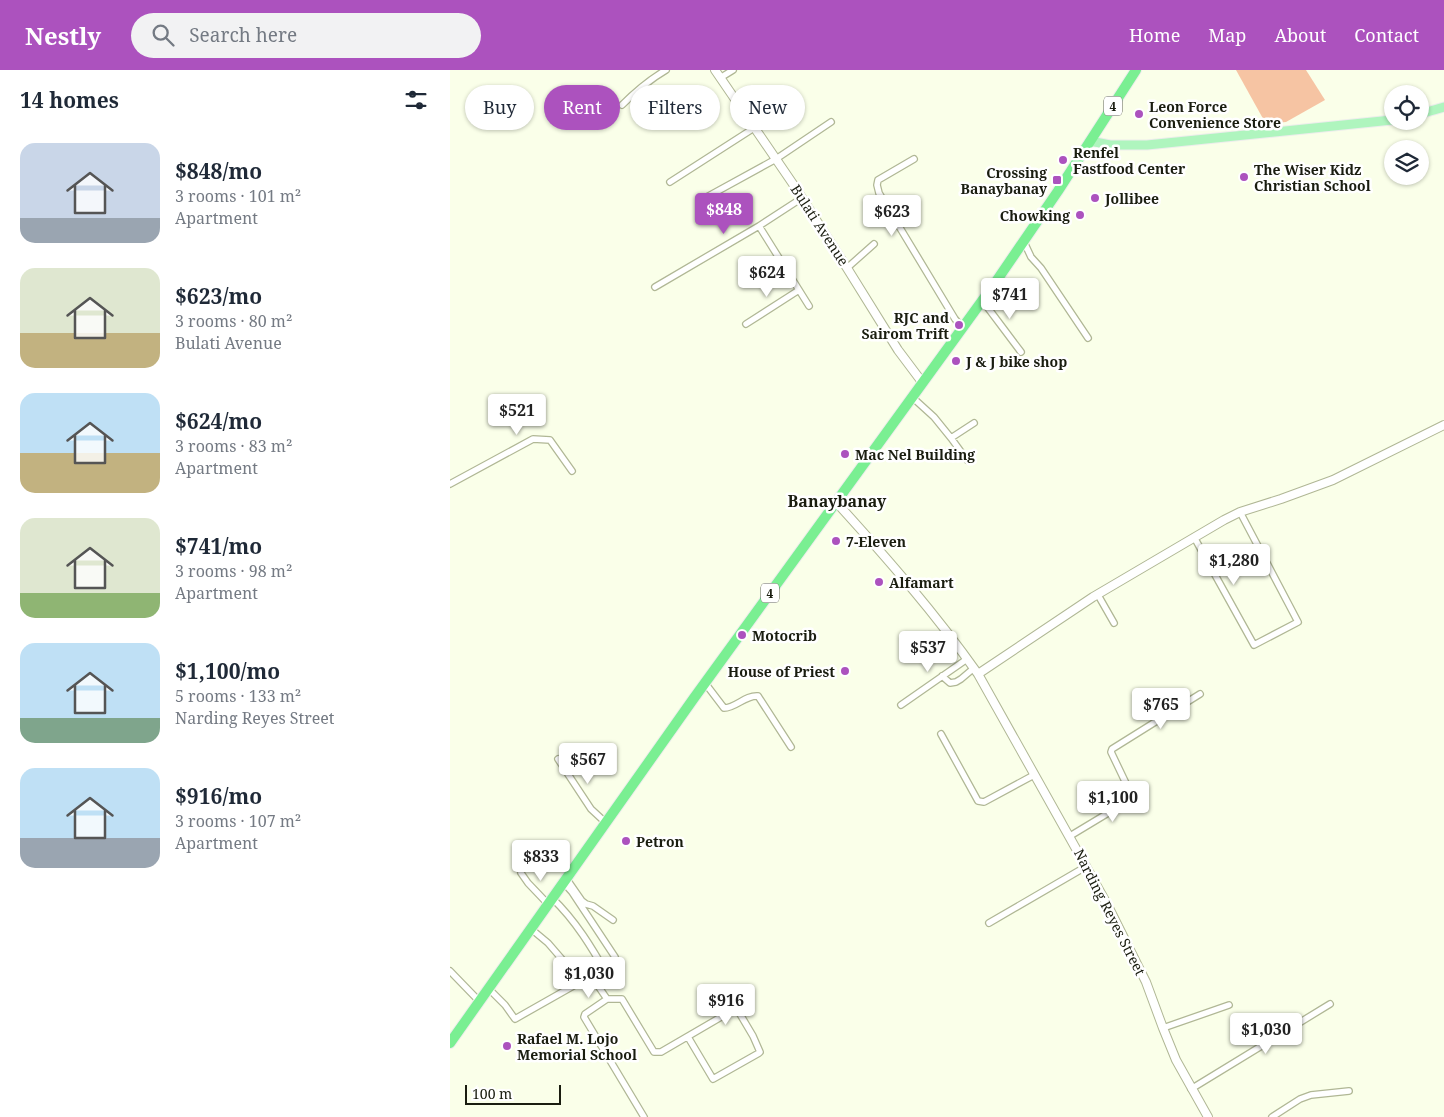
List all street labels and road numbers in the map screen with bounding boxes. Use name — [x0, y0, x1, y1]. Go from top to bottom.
road number: 4 — [1104, 97, 1122, 116]
street label: Bulati Avenue — [787, 181, 853, 269]
road number: 4 — [761, 584, 779, 602]
street label: Narding Reyes Street — [1070, 846, 1150, 979]

